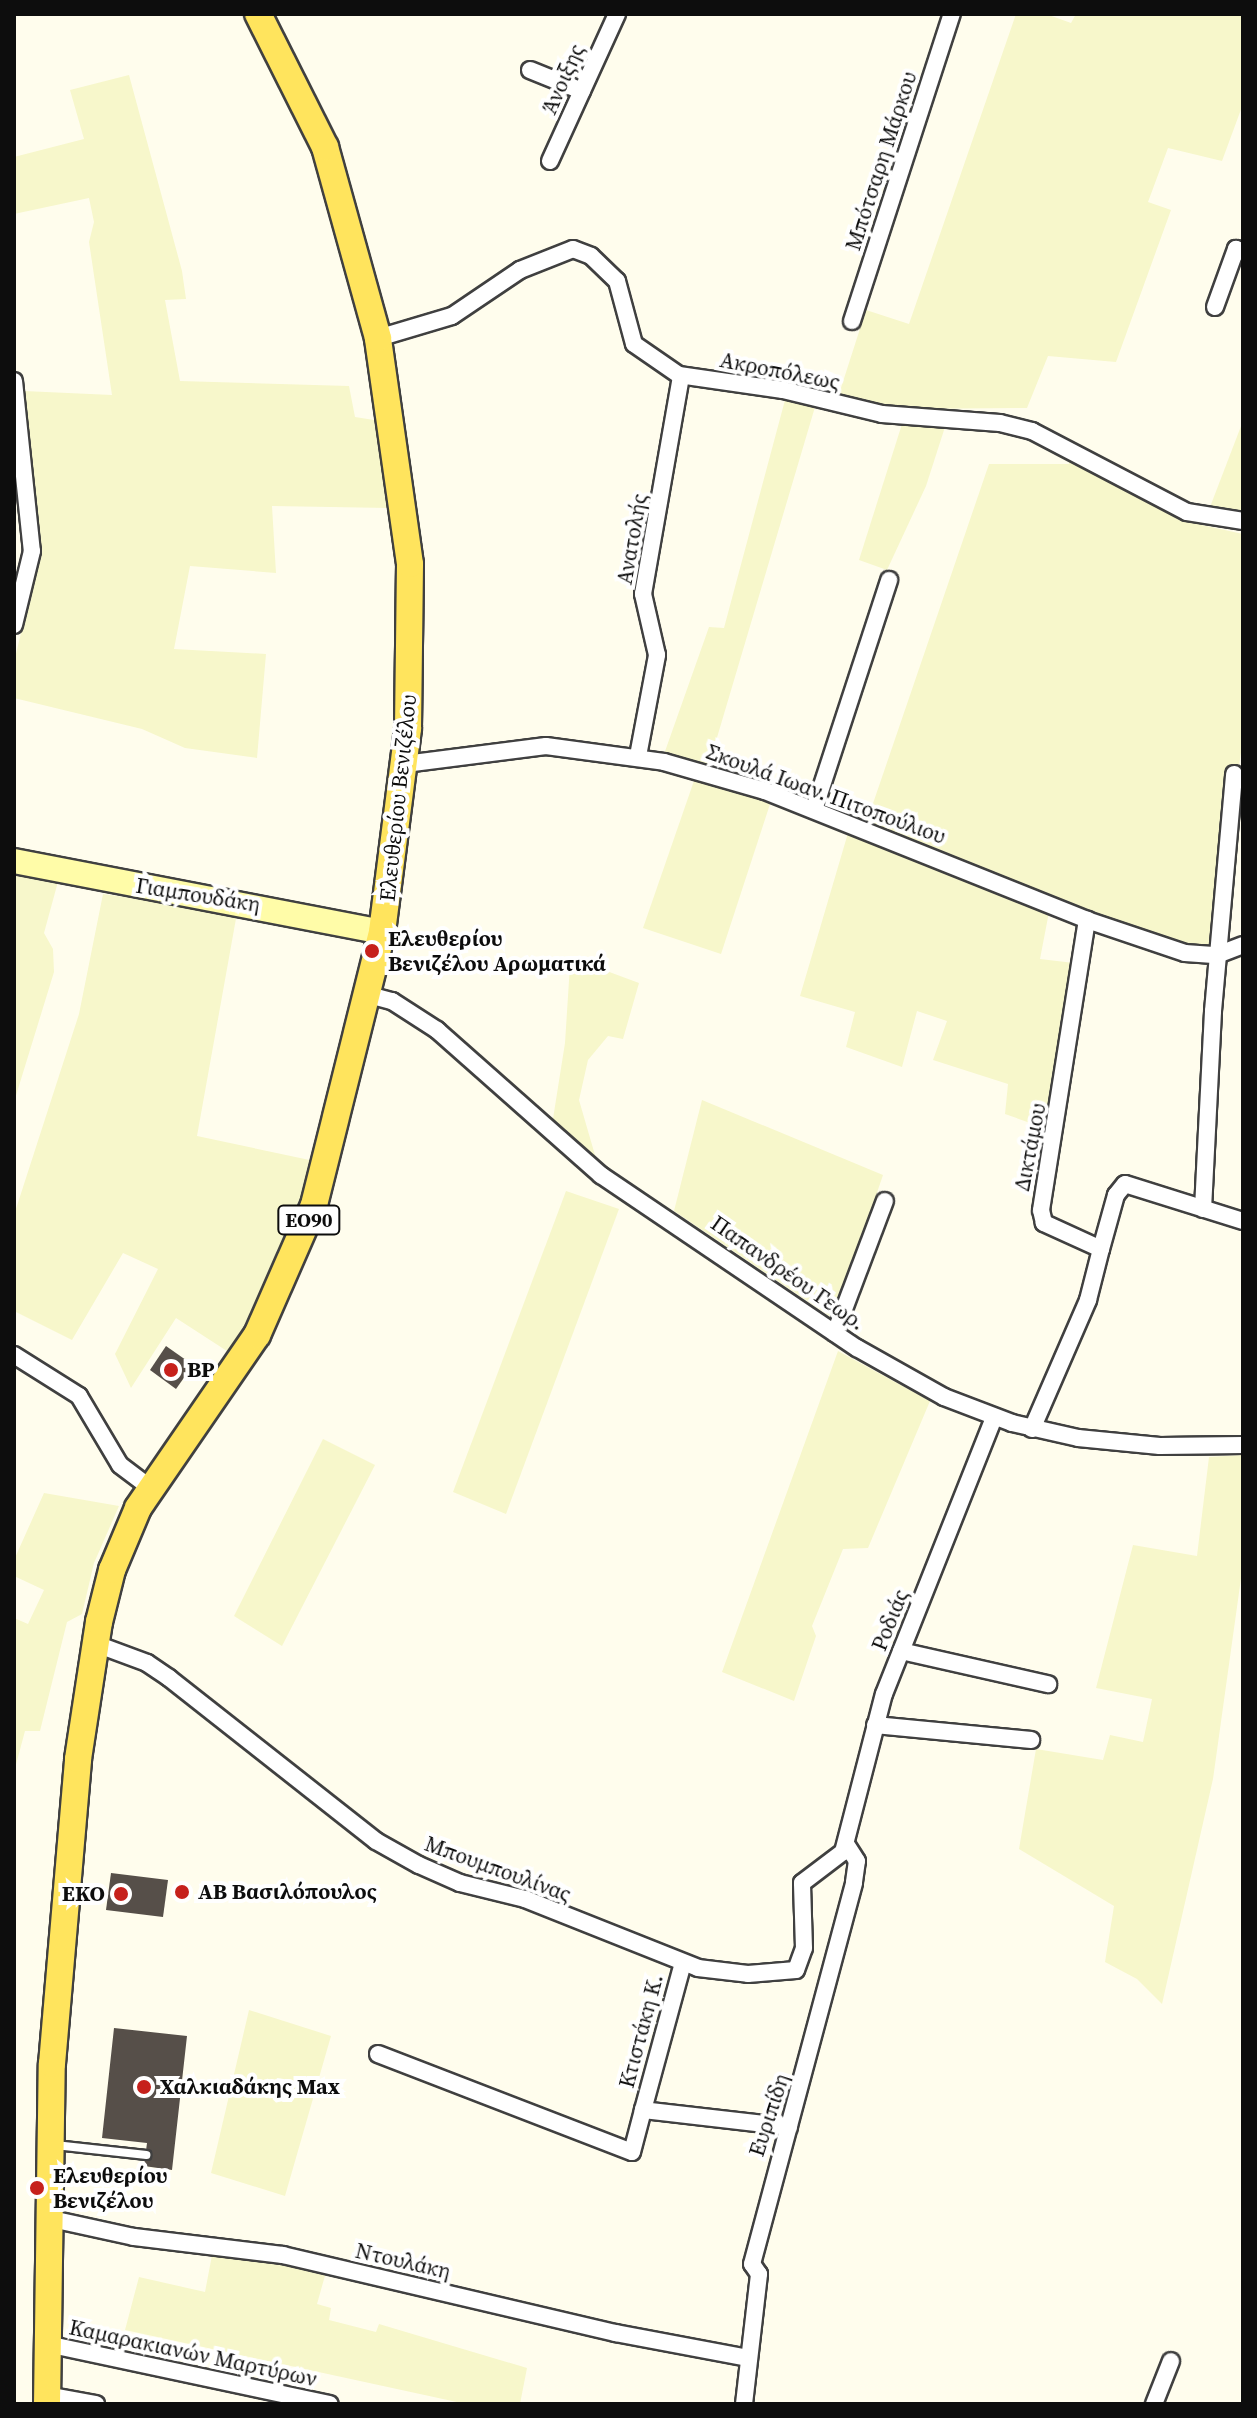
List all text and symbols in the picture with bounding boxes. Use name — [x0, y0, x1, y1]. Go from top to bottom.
street label: Άνοιξης — [536, 40, 590, 118]
street label: Μπότσαρη Μάρκου — [840, 68, 922, 254]
street label: Ακροπόλεως — [718, 346, 842, 396]
street label: Ανατολής — [611, 492, 653, 586]
street label: Ελευθερίου Βενιζέλου — [374, 693, 422, 903]
street label: Σκουλά Ιωαν. Πιτοπούλιου — [703, 738, 949, 850]
street label: Γιαμπουδάκη — [134, 872, 262, 918]
place label: Ελευθερίου Βενιζέλου Αρωματικά — [388, 925, 606, 976]
marker: Ελευθερίου Βενιζέλου Αρωματικά — [363, 942, 381, 960]
street label: Δικτάμου — [1009, 1101, 1051, 1193]
road number: ΕΟ90 — [277, 1204, 341, 1236]
street label: Παπανδρέου Γεωρ. — [706, 1210, 870, 1336]
place label: BP — [187, 1357, 214, 1383]
marker: BP — [162, 1361, 180, 1379]
street label: Ροδιάς — [866, 1585, 914, 1655]
street label: Μπουμπουλίνας — [421, 1830, 575, 1908]
place label: ΑΒ Βασιλόπουλος — [198, 1879, 377, 1905]
place label: EKO — [62, 1881, 105, 1907]
marker: ΑΒ Βασιλόπουλος — [173, 1883, 191, 1901]
marker: EKO — [112, 1885, 130, 1903]
street label: Κτιστάκη Κ. — [613, 1971, 669, 2091]
street label: Ευριπίδη — [743, 2070, 795, 2160]
place label: Χαλκιαδάκης Max — [160, 2074, 340, 2100]
marker: Χαλκιαδάκης Max — [135, 2078, 153, 2096]
place label: Ελευθερίου Βενιζέλου — [53, 2162, 168, 2214]
marker: Ελευθερίου Βενιζέλου — [28, 2179, 46, 2197]
street label: Ντουλάκη — [353, 2237, 453, 2285]
street label: Καμαρακιανών Μαρτύρων — [67, 2314, 319, 2392]

